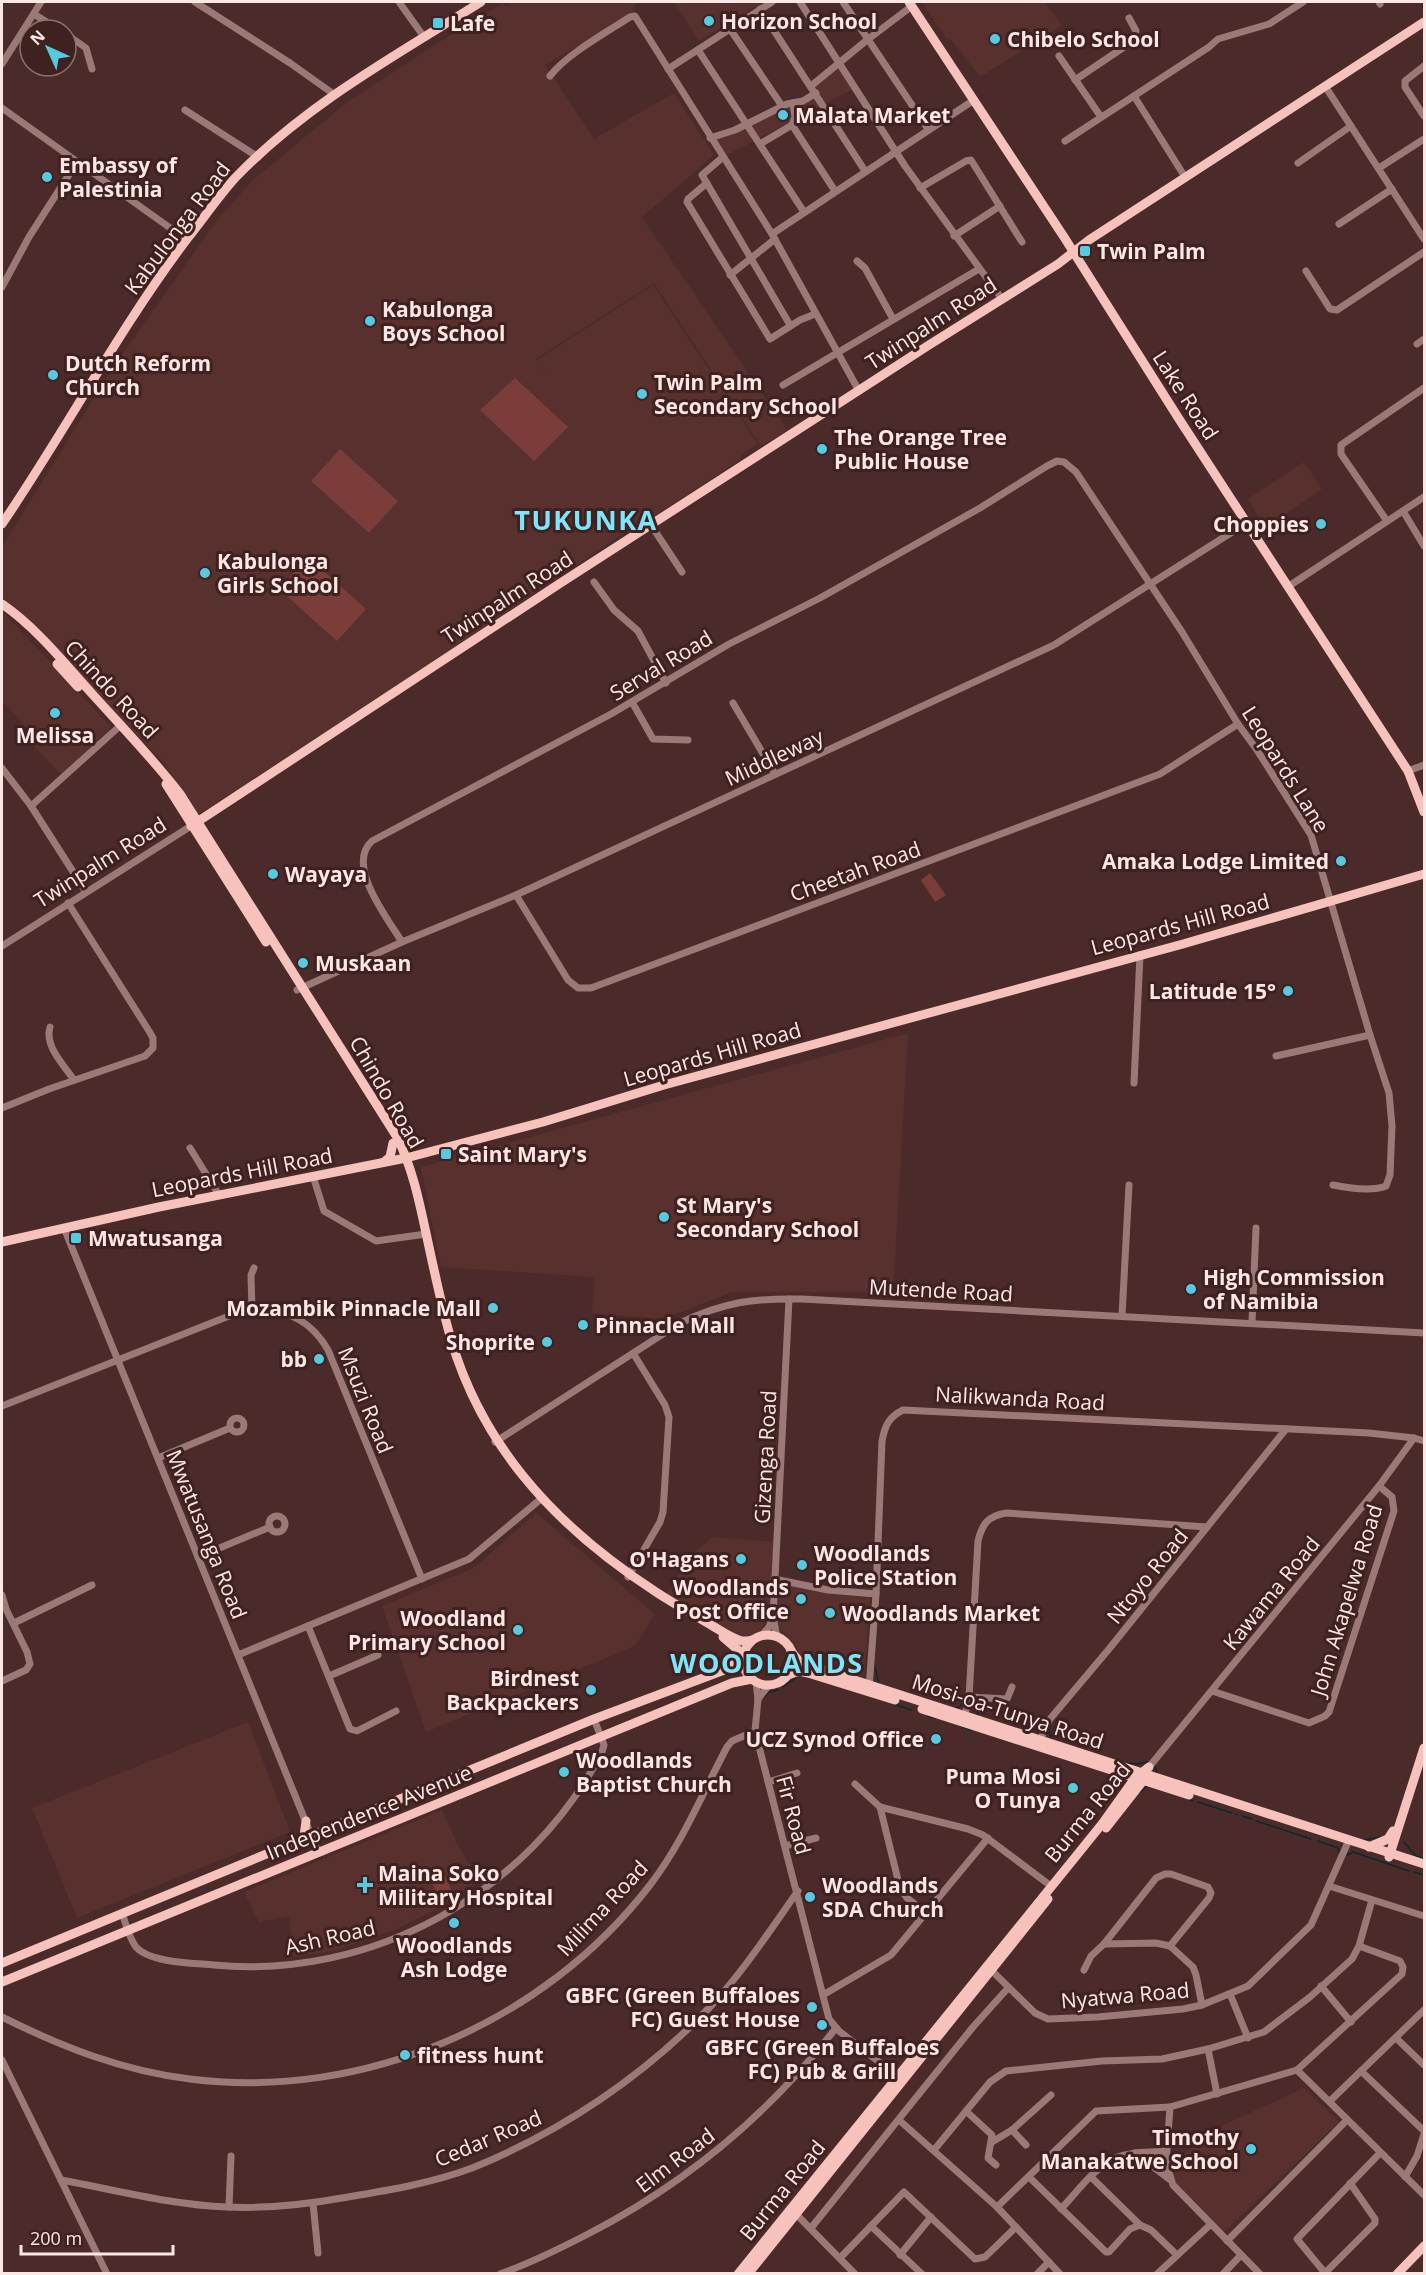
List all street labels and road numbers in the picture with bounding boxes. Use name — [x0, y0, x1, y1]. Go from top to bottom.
street label: Kabulonga Road — [118, 156, 236, 300]
street label: Twinpalm Road — [860, 270, 1002, 376]
street label: Lake Road — [1147, 345, 1225, 445]
street label: Twinpalm Road — [436, 544, 578, 650]
street label: Serval Road — [605, 623, 717, 707]
street label: Chindo Road — [59, 634, 165, 744]
street label: Leopards Lane — [1236, 700, 1336, 838]
street label: Middleway — [720, 722, 828, 792]
street label: Twinpalm Road — [29, 810, 171, 914]
street label: Cheetah Road — [786, 834, 924, 908]
street label: Leopards Hill Road — [1088, 887, 1272, 961]
street label: Leopards Hill Road — [620, 1015, 804, 1093]
street label: Chindo Road — [344, 1031, 430, 1153]
street label: Leopards Hill Road — [149, 1141, 335, 1203]
street label: Mutende Road — [868, 1272, 1014, 1308]
street label: Msuzi Road — [332, 1343, 400, 1457]
street label: Nalikwanda Road — [934, 1380, 1106, 1416]
street label: Gizenga Road — [748, 1389, 782, 1525]
street label: Mwatusanga Road — [160, 1445, 254, 1623]
street label: John Akapelwa Road — [1303, 1501, 1388, 1701]
street label: Ntoyo Road — [1100, 1523, 1194, 1629]
street label: Kawama Road — [1216, 1530, 1326, 1656]
street label: Mosi-oa-Tunya Road — [909, 1667, 1107, 1755]
street label: Burma Road — [1038, 1756, 1136, 1868]
street label: Independence Avenue — [262, 1758, 476, 1866]
street label: Fir Road — [770, 1773, 818, 1857]
street label: Milima Road — [550, 1854, 654, 1962]
street label: Ash Road — [282, 1913, 378, 1961]
street label: Nyatwa Road — [1060, 1975, 1190, 2015]
street label: Cedar Road — [430, 2103, 546, 2173]
street label: Elm Road — [630, 2121, 720, 2199]
street label: Burma Road — [733, 2134, 831, 2246]

